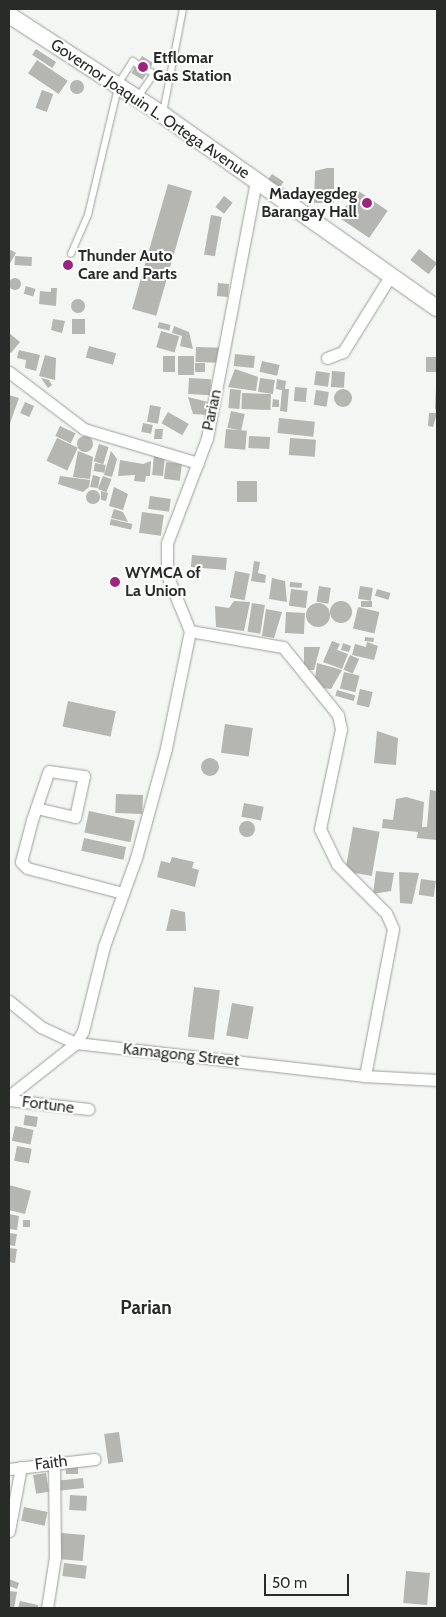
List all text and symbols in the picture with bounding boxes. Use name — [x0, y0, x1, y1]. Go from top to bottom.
street label: Governor Joaquin L. Ortega Avenue — [47, 35, 253, 183]
place label: Etflomar Gas Station — [153, 48, 232, 86]
marker: Etflomar Gas Station — [137, 61, 149, 73]
place label: Madayegdeg Barangay Hall — [261, 184, 357, 222]
marker: Madayegdeg Barangay Hall — [361, 197, 373, 209]
place label: Thunder Auto Care and Parts — [78, 246, 177, 284]
marker: Thunder Auto Care and Parts — [62, 259, 74, 271]
street label: Parian — [198, 388, 226, 432]
place label: WYMCA of La Union — [125, 563, 201, 601]
marker: WYMCA of La Union — [109, 576, 121, 588]
street label: Kamagong Street — [122, 1039, 240, 1071]
street label: Fortune — [21, 1092, 75, 1118]
district label: Parian — [120, 1297, 172, 1319]
street label: Faith — [34, 1451, 68, 1475]
scale bar — [266, 1564, 351, 1596]
text: 50 m — [272, 1574, 307, 1592]

